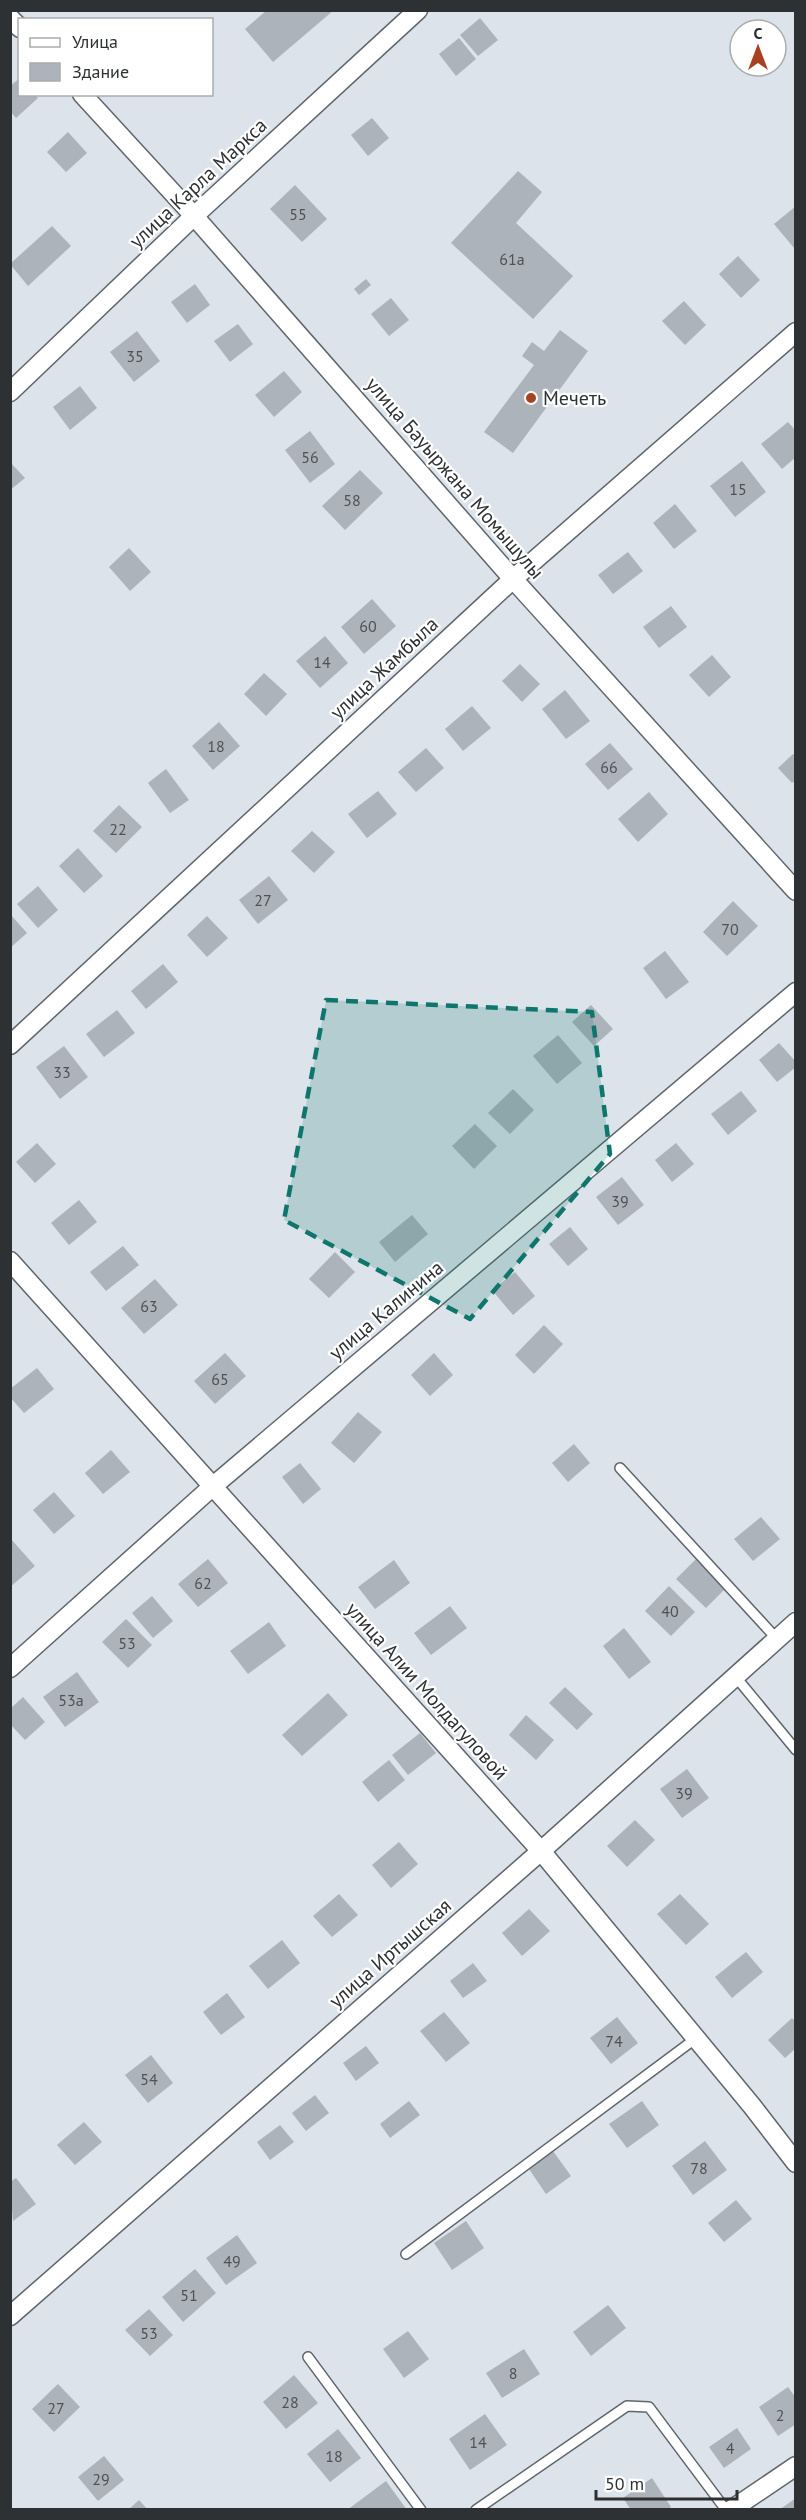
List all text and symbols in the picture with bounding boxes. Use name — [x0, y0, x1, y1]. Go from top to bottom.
legend — [18, 18, 213, 96]
north arrow — [728, 18, 788, 78]
text: С — [754, 23, 763, 43]
text: Улица — [72, 30, 118, 53]
text: Здание — [72, 60, 129, 83]
street label: улица Карла Маркса — [124, 112, 272, 254]
house number: 55 — [289, 204, 307, 224]
house number: 61а — [499, 249, 525, 269]
house number: 35 — [126, 346, 144, 366]
street label: улица Бауыржана Момышулы — [360, 372, 550, 584]
place label: Мечеть — [543, 385, 606, 411]
marker: Мечеть — [524, 391, 538, 405]
house number: 56 — [301, 447, 319, 467]
house number: 15 — [729, 479, 747, 499]
house number: 58 — [343, 490, 361, 510]
street label: улица Жамбыла — [324, 611, 444, 725]
house number: 60 — [359, 616, 377, 636]
house number: 14 — [313, 652, 331, 672]
house number: 18 — [207, 736, 225, 756]
house number: 66 — [600, 757, 618, 777]
house number: 22 — [109, 819, 127, 839]
house number: 27 — [254, 890, 272, 910]
house number: 70 — [721, 919, 739, 939]
house number: 33 — [53, 1062, 71, 1082]
house number: 39 — [611, 1191, 629, 1211]
street label: улица Калинина — [323, 1254, 449, 1366]
house number: 63 — [140, 1296, 158, 1316]
house number: 65 — [211, 1369, 229, 1389]
house number: 62 — [194, 1573, 212, 1593]
street label: улица Алии Молдагуловой — [340, 1597, 514, 1785]
house number: 40 — [661, 1601, 679, 1621]
house number: 53 — [118, 1633, 136, 1653]
house number: 53а — [58, 1690, 84, 1710]
house number: 39 — [675, 1783, 693, 1803]
street label: улица Иртышская — [323, 1893, 457, 2013]
house number: 74 — [605, 2031, 623, 2051]
house number: 54 — [140, 2069, 158, 2089]
house number: 78 — [690, 2158, 708, 2178]
house number: 49 — [223, 2251, 241, 2271]
house number: 51 — [180, 2285, 198, 2305]
house number: 53 — [140, 2323, 158, 2343]
house number: 8 — [509, 2363, 517, 2383]
house number: 28 — [281, 2392, 299, 2412]
house number: 27 — [47, 2398, 65, 2418]
house number: 2 — [776, 2405, 784, 2425]
house number: 14 — [469, 2432, 487, 2452]
house number: 4 — [726, 2438, 735, 2458]
house number: 18 — [325, 2446, 343, 2466]
scale bar — [596, 2463, 737, 2501]
house number: 29 — [92, 2469, 110, 2489]
text: 50 m — [605, 2472, 644, 2495]

